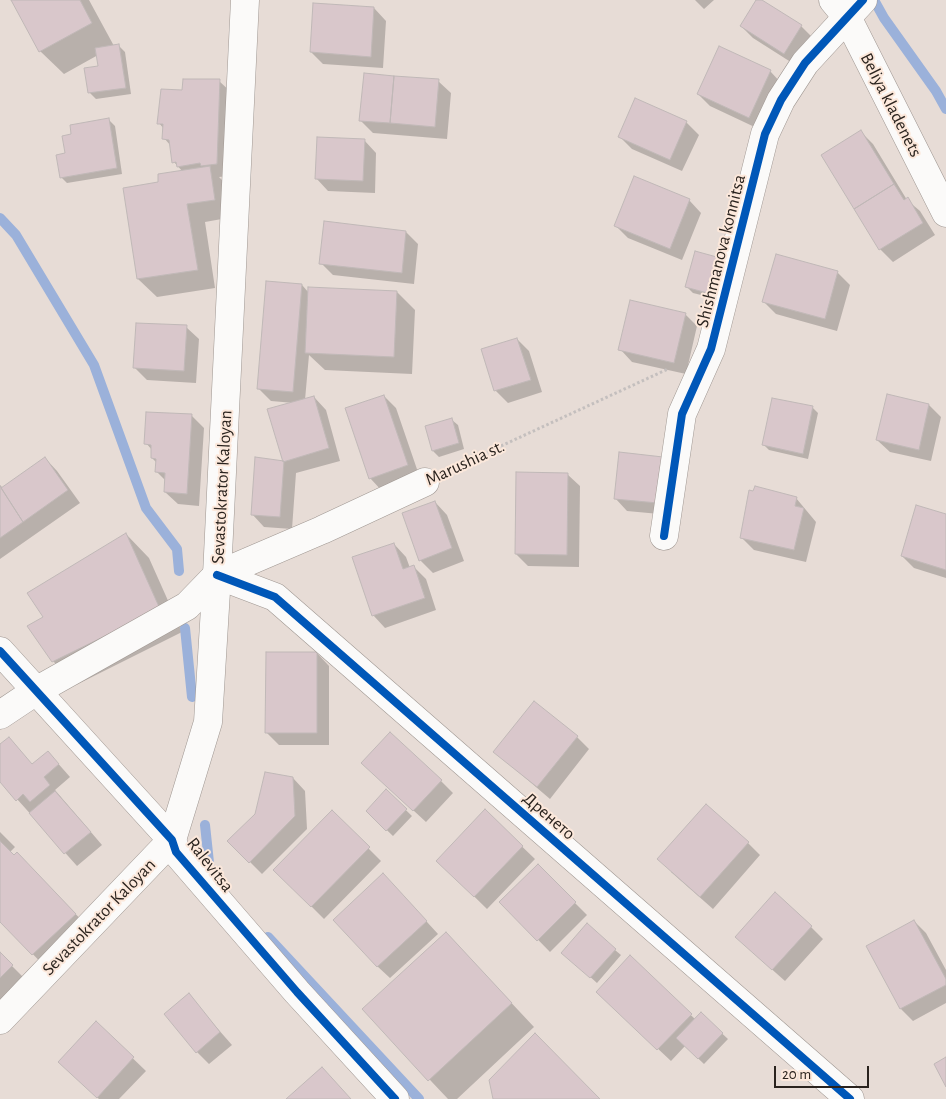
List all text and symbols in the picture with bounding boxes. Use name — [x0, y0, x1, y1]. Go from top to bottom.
street label: Beliya kladenets — [856, 49, 926, 161]
street label: Shishmanova konnitsa — [692, 172, 750, 330]
street label: Sevastokrator Kaloyan — [207, 410, 237, 564]
street label: Marushia st. — [422, 435, 508, 491]
street label: Дренето — [519, 788, 579, 844]
street label: Ralevitsa — [182, 833, 238, 897]
street label: Sevastokrator Kaloyan — [38, 854, 160, 980]
scale bar — [776, 1056, 871, 1088]
text: 20 m — [782, 1067, 811, 1082]

